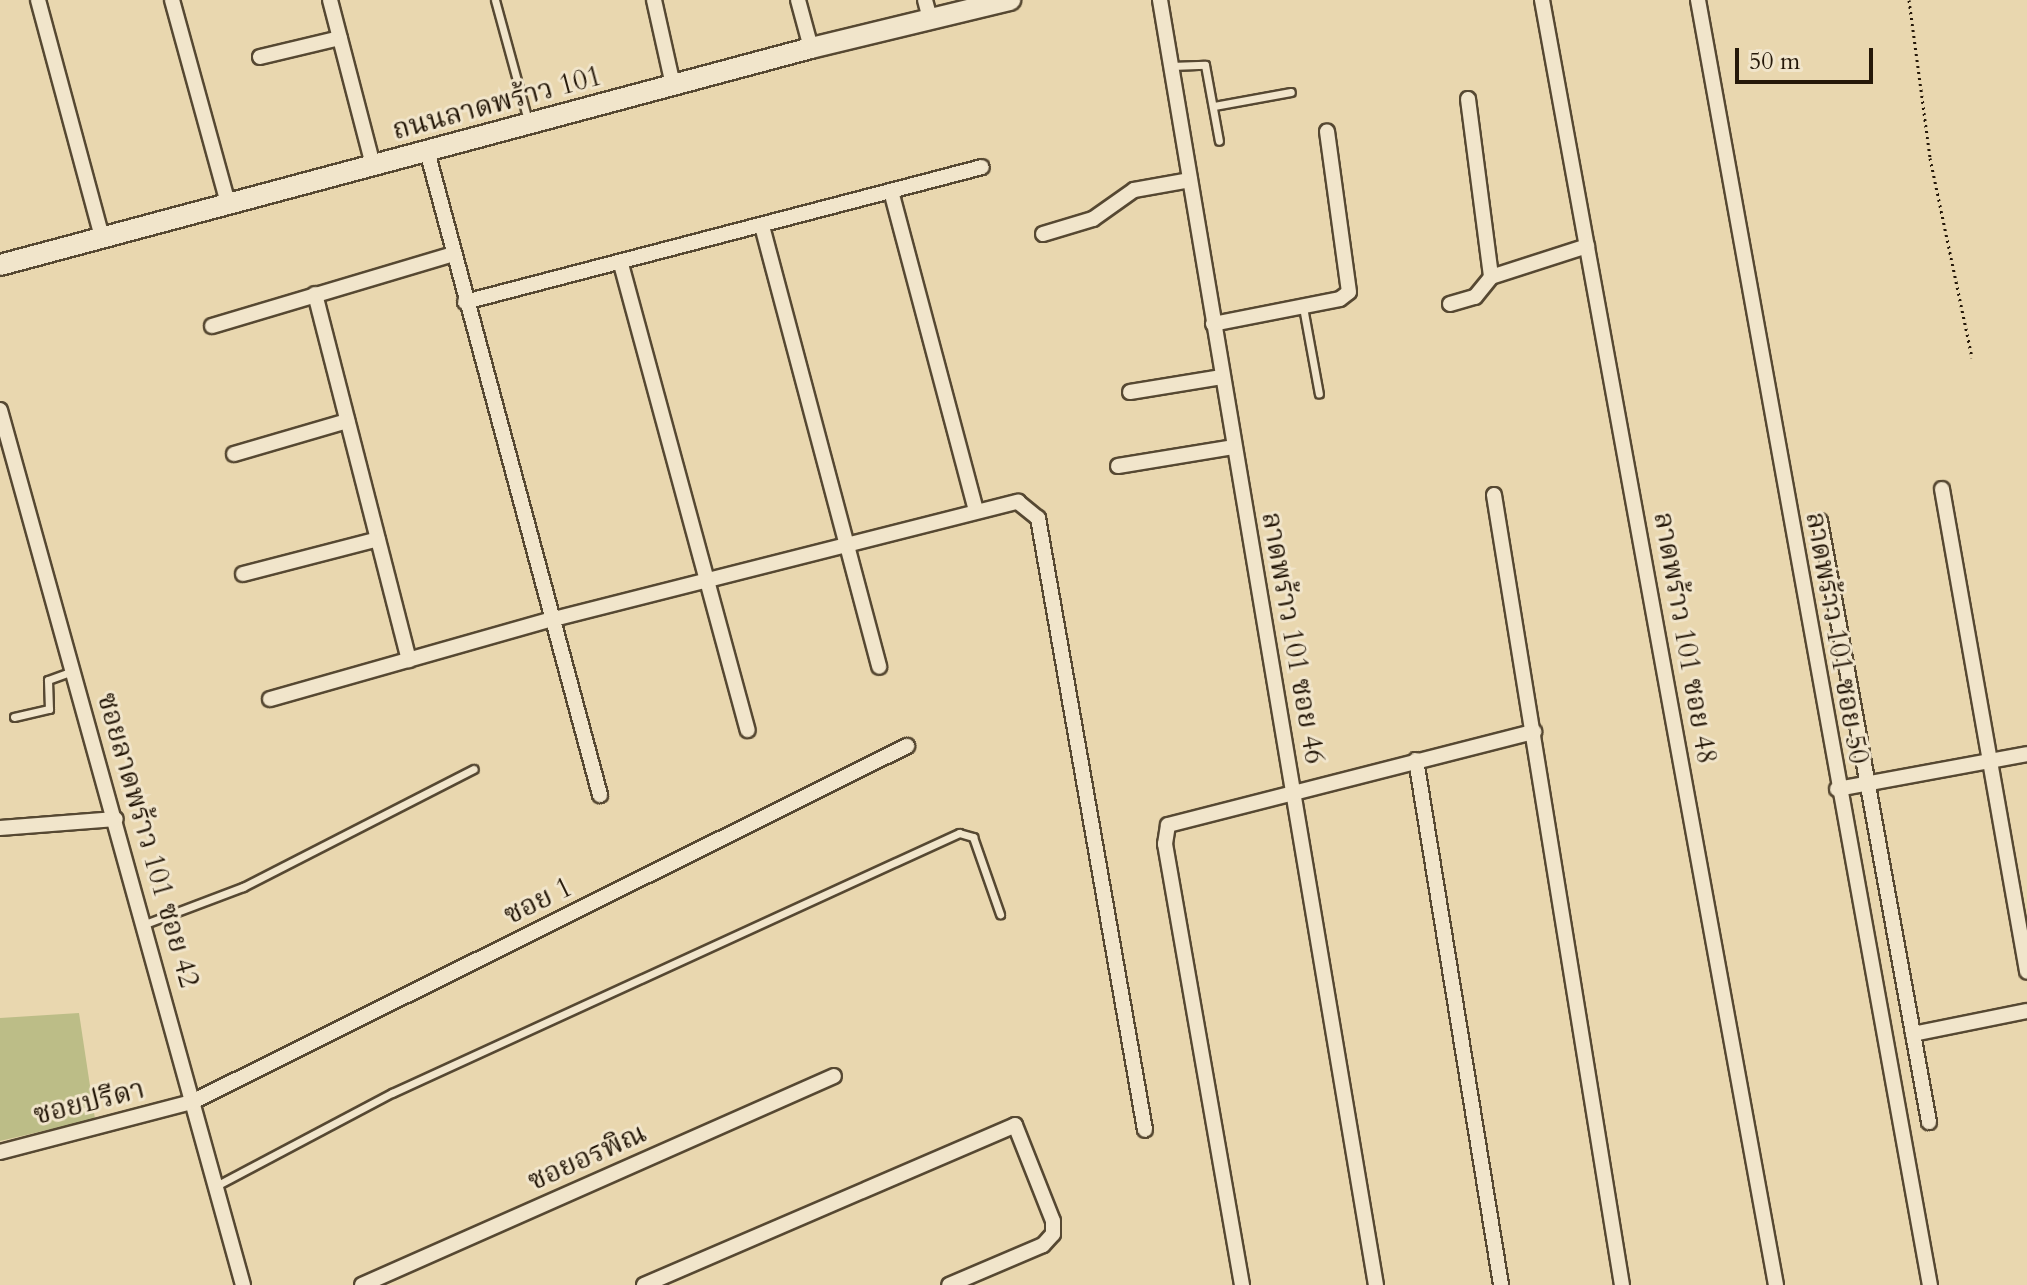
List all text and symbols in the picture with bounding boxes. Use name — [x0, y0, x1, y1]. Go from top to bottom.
scale bar — [1739, 32, 1877, 82]
text: 50 m — [1749, 45, 1800, 78]
street label: ถนนลาดพร้าว 101 — [389, 59, 605, 147]
street label: ลาดพร้าว 101 ซอย 46 — [1254, 509, 1332, 767]
street label: ลาดพร้าว 101 ซอย 48 — [1646, 509, 1724, 767]
street label: ลาดพร้าว 101 ซอย 50 — [1798, 509, 1876, 767]
street label: ซอยลาดพร้าว 101 ซอย 42 — [90, 689, 206, 991]
street label: ซอย 1 — [498, 870, 578, 932]
street label: ซอยปรีดา — [30, 1072, 148, 1132]
street label: ซอยอรพิณ — [523, 1116, 651, 1198]

